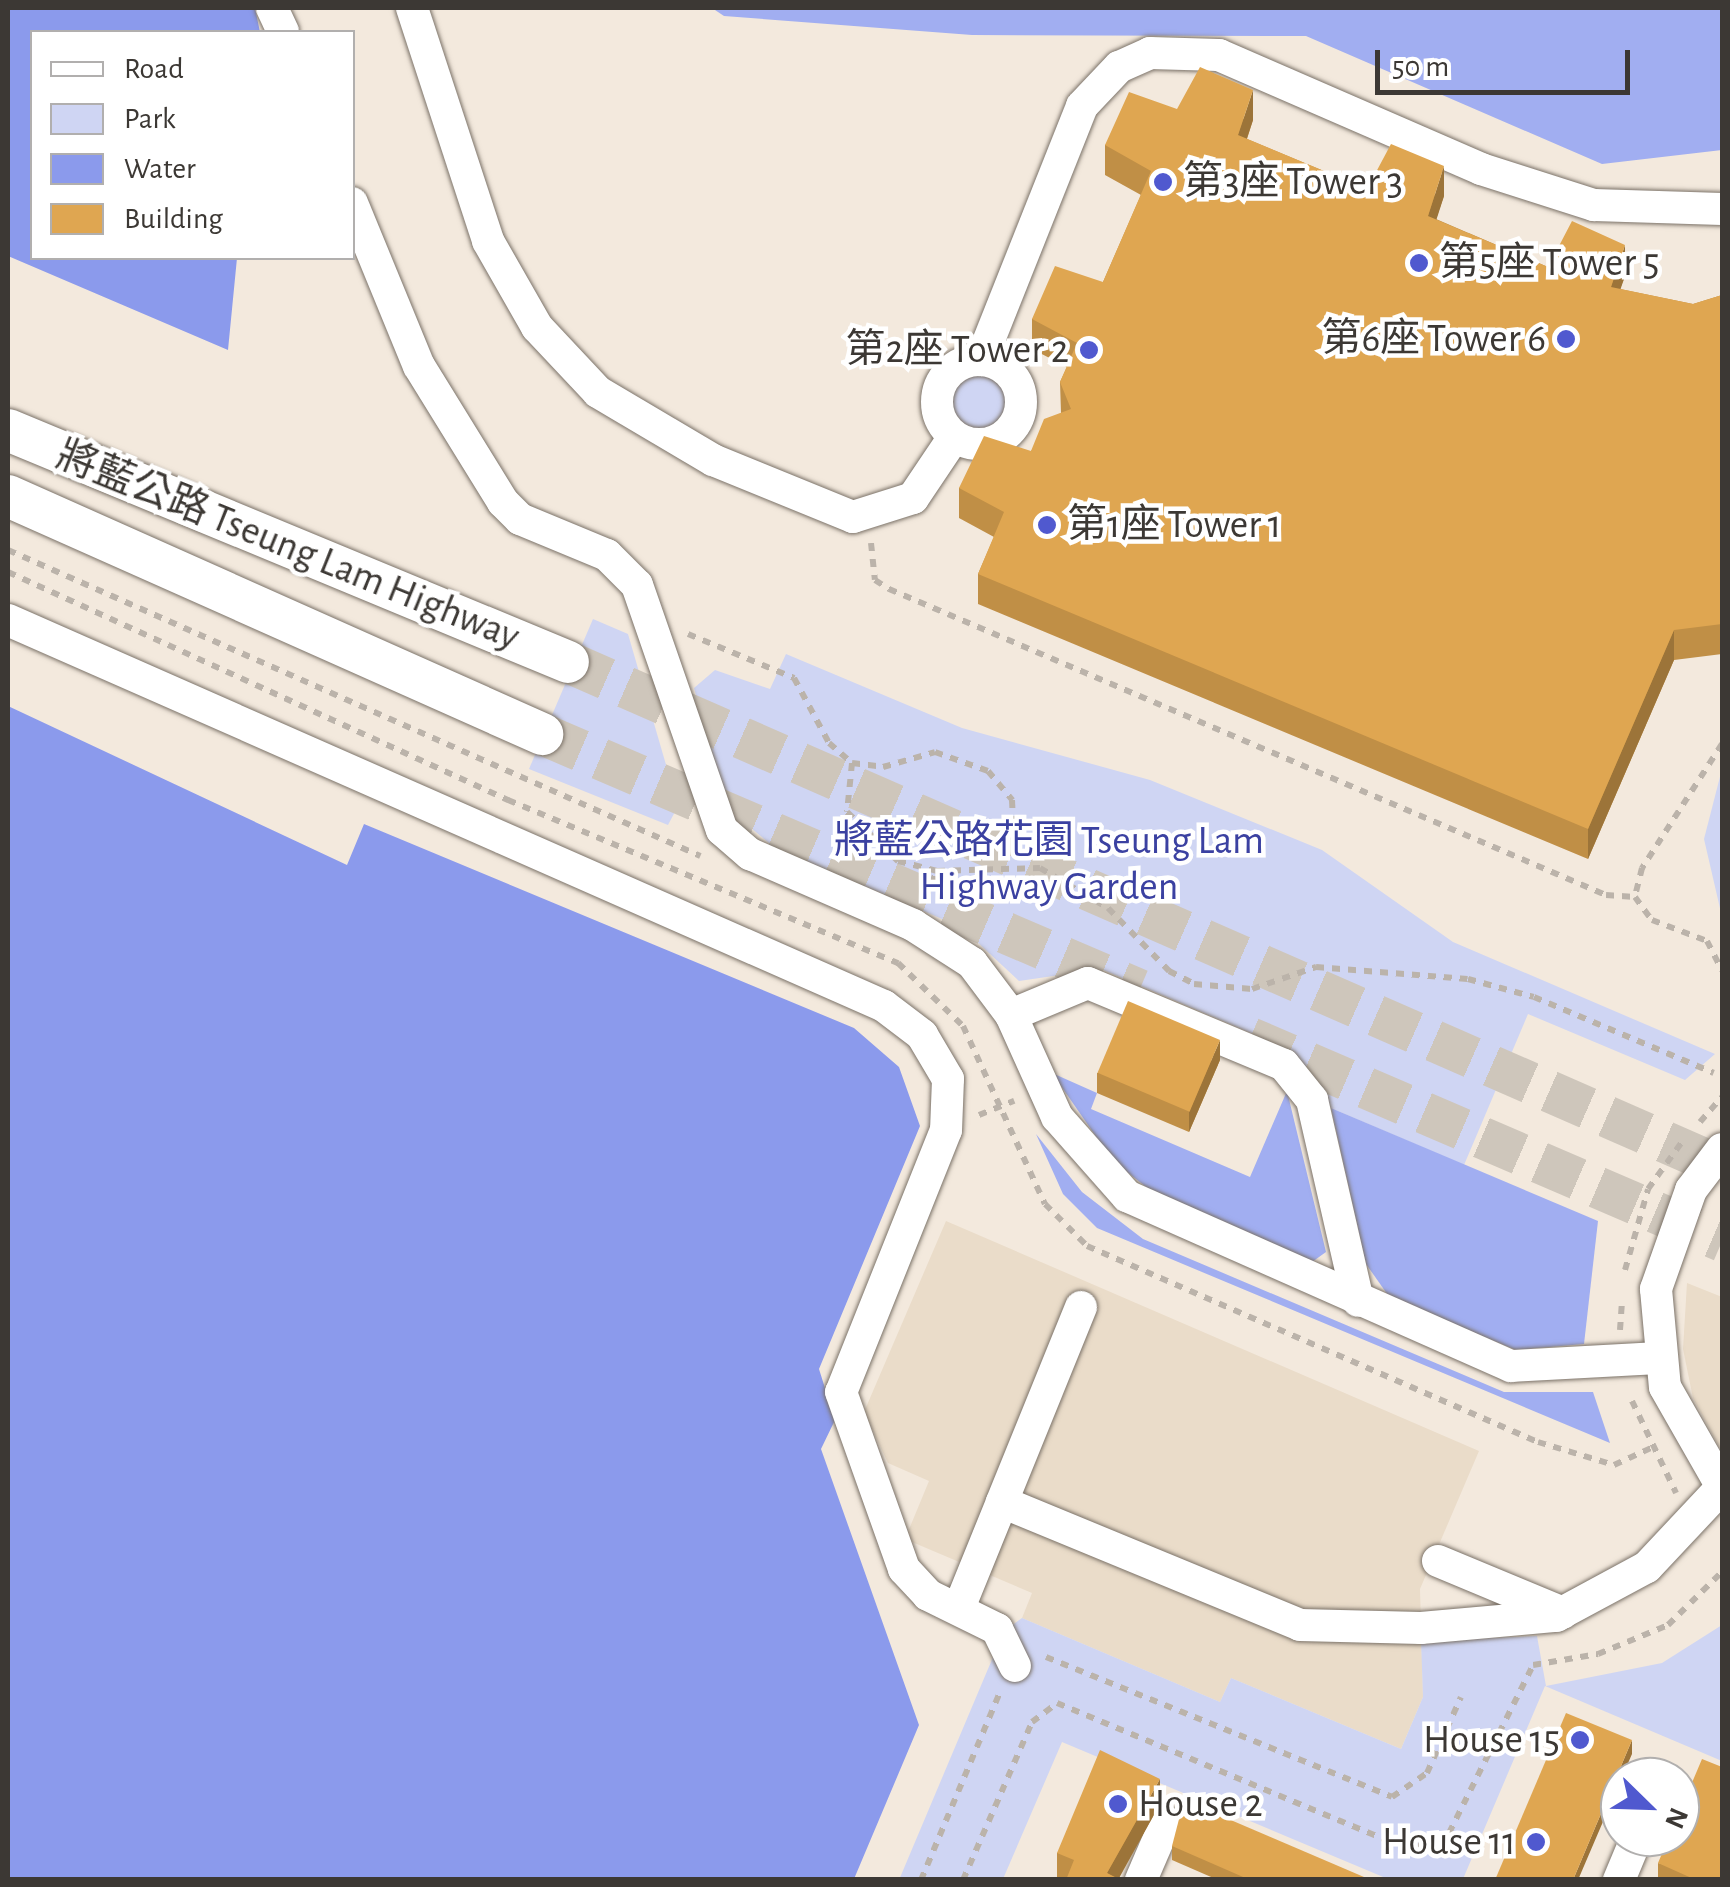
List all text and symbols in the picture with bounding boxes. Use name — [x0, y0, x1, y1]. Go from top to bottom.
legend — [30, 30, 355, 260]
scale bar — [1380, 30, 1635, 92]
text: 50 m — [1392, 52, 1449, 82]
text: Road — [124, 54, 184, 84]
text: Park — [124, 104, 176, 134]
text: Water — [124, 154, 196, 184]
place label: 第3座 Tower 3 — [1183, 158, 1403, 206]
marker: 第3座 Tower 3 — [1152, 171, 1174, 193]
text: Building — [124, 204, 223, 234]
place label: 第5座 Tower 5 — [1439, 239, 1659, 287]
marker: 第5座 Tower 5 — [1408, 252, 1430, 274]
place label: 第6座 Tower 6 — [1321, 315, 1546, 363]
place label: 第2座 Tower 2 — [846, 326, 1069, 374]
marker: 第6座 Tower 6 — [1555, 328, 1577, 350]
marker: 第2座 Tower 2 — [1078, 339, 1100, 361]
street label: 將藍公路 Tseung Lam Highway — [50, 431, 526, 661]
place label: 第1座 Tower 1 — [1067, 501, 1282, 549]
marker: 第1座 Tower 1 — [1036, 514, 1058, 536]
park label: 將藍公路花園 Tseung Lam Highway Garden — [834, 817, 1264, 911]
place label: House 15 — [1423, 1716, 1560, 1764]
marker: House 15 — [1569, 1729, 1591, 1751]
north arrow — [1600, 1757, 1700, 1857]
place label: House 2 — [1138, 1780, 1263, 1828]
marker: House 2 — [1107, 1793, 1129, 1815]
text: N — [1659, 1804, 1692, 1832]
place label: House 11 — [1382, 1818, 1516, 1866]
marker: House 11 — [1525, 1831, 1547, 1853]

